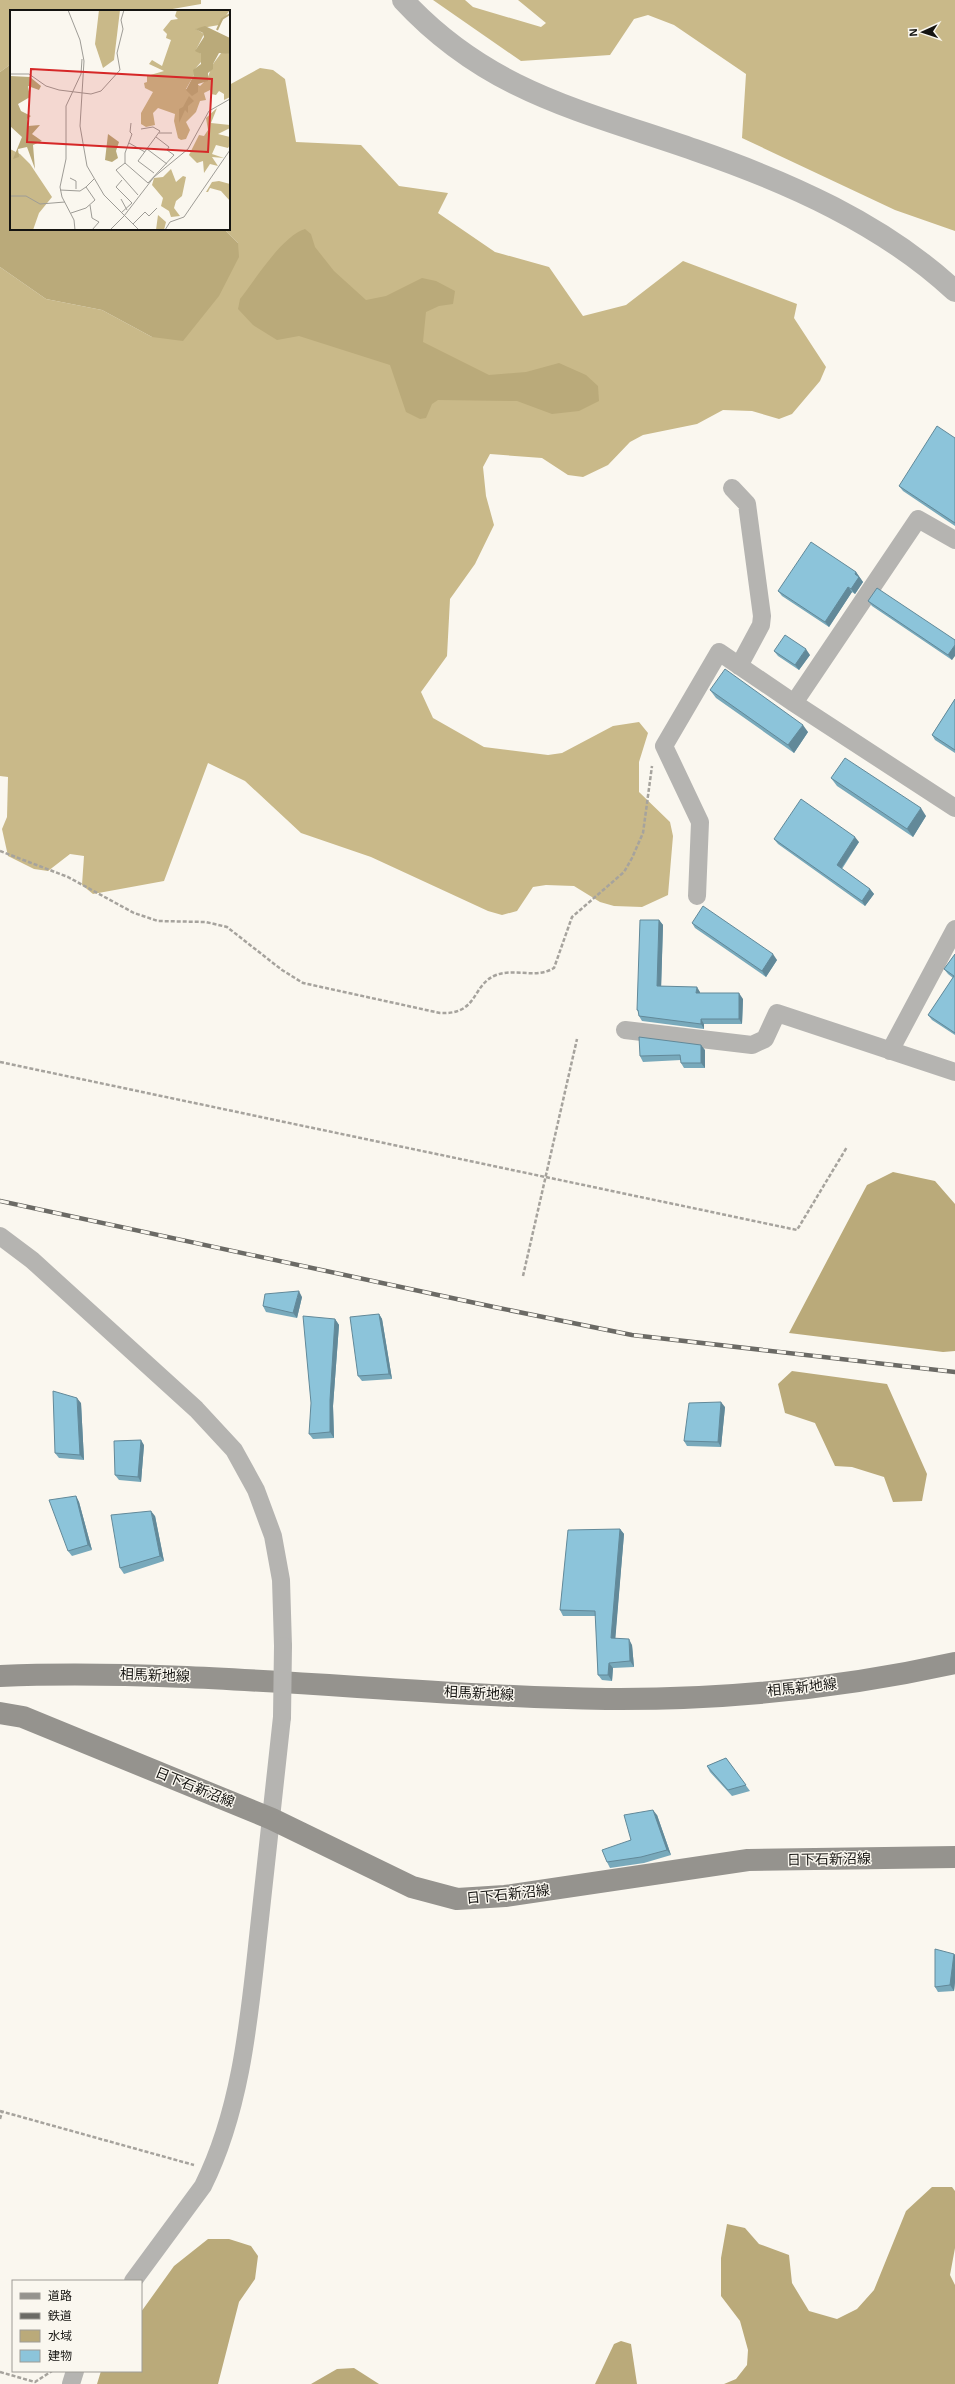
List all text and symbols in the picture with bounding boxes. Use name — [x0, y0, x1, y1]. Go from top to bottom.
inset map — [10, 10, 230, 230]
north arrow — [903, 12, 943, 52]
text: N — [907, 28, 919, 37]
street label: 相馬新地線 — [120, 1666, 190, 1684]
street label: 相馬新地線 — [766, 1675, 838, 1699]
street label: 相馬新地線 — [444, 1683, 514, 1703]
street label: 日下石新沼線 — [153, 1764, 237, 1810]
street label: 日下石新沼線 — [787, 1850, 871, 1868]
street label: 日下石新沼線 — [465, 1882, 551, 1906]
legend — [12, 2280, 142, 2372]
text: 道路 — [48, 2289, 72, 2303]
text: 鉄道 — [48, 2309, 72, 2323]
text: 水域 — [48, 2329, 72, 2343]
text: 建物 — [48, 2349, 72, 2363]

